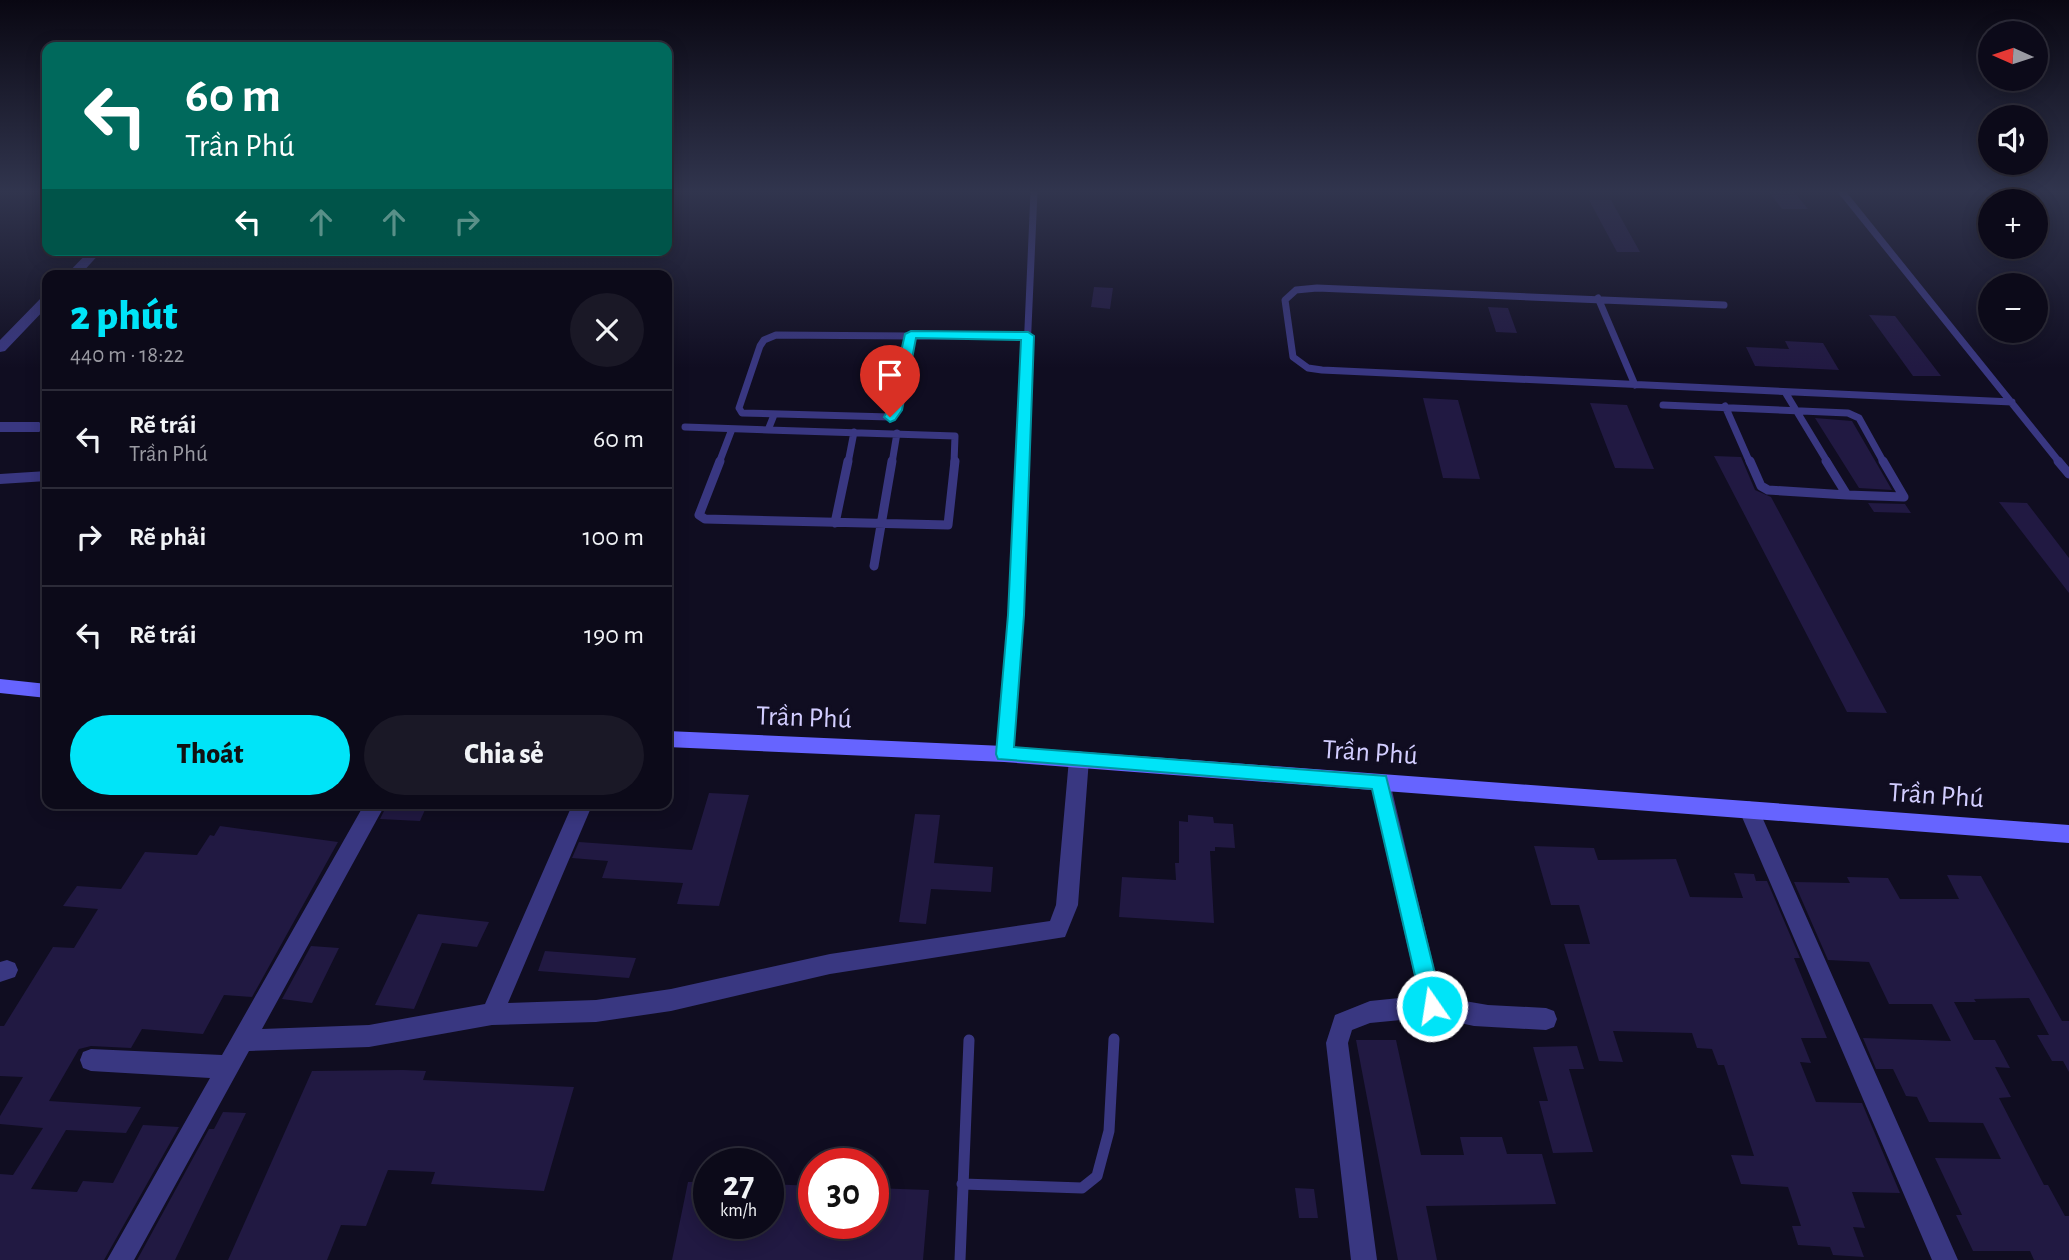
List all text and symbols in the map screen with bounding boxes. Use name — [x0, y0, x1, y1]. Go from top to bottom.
north arrow — [1978, 21, 2048, 91]
map controls — [1978, 21, 2048, 343]
icon: left — [70, 70, 161, 161]
text: 60 m — [185, 72, 281, 121]
button: sound — [1978, 105, 2048, 175]
text: Trần Phú — [185, 130, 295, 162]
button: + — [1978, 189, 2048, 259]
icon: left — [229, 203, 267, 241]
icon: ahead — [302, 203, 340, 241]
icon: ahead — [375, 203, 413, 241]
icon: right — [448, 203, 486, 241]
button: − — [1978, 273, 2048, 343]
button: close — [570, 293, 644, 367]
text: 2 phút — [70, 295, 178, 337]
text: 440 m · 18:22 — [70, 344, 184, 367]
pin — [860, 345, 920, 417]
icon: arrive — [871, 356, 909, 394]
text: Rẽ trái — [129, 412, 197, 438]
icon: left — [70, 420, 108, 458]
text: 60 m — [593, 426, 644, 452]
text: Trần Phú — [129, 443, 208, 466]
icon: right — [70, 518, 108, 556]
text: Rẽ phải — [129, 524, 206, 550]
text: 100 m — [583, 524, 644, 550]
icon: left — [70, 616, 108, 654]
text: Rẽ trái — [129, 622, 197, 648]
text: 190 m — [584, 622, 644, 648]
street label: Trần Phú — [756, 702, 852, 734]
button: Thoát — [70, 715, 350, 795]
button: Chia sẻ — [364, 715, 644, 795]
street label: Trần Phú — [1321, 736, 1419, 770]
street label: Trần Phú — [1887, 779, 1985, 813]
position arrow — [1395, 969, 1469, 1043]
speed limit sign: 30 — [798, 1148, 889, 1239]
text: 27 — [723, 1167, 754, 1202]
text: km/h — [720, 1202, 757, 1220]

